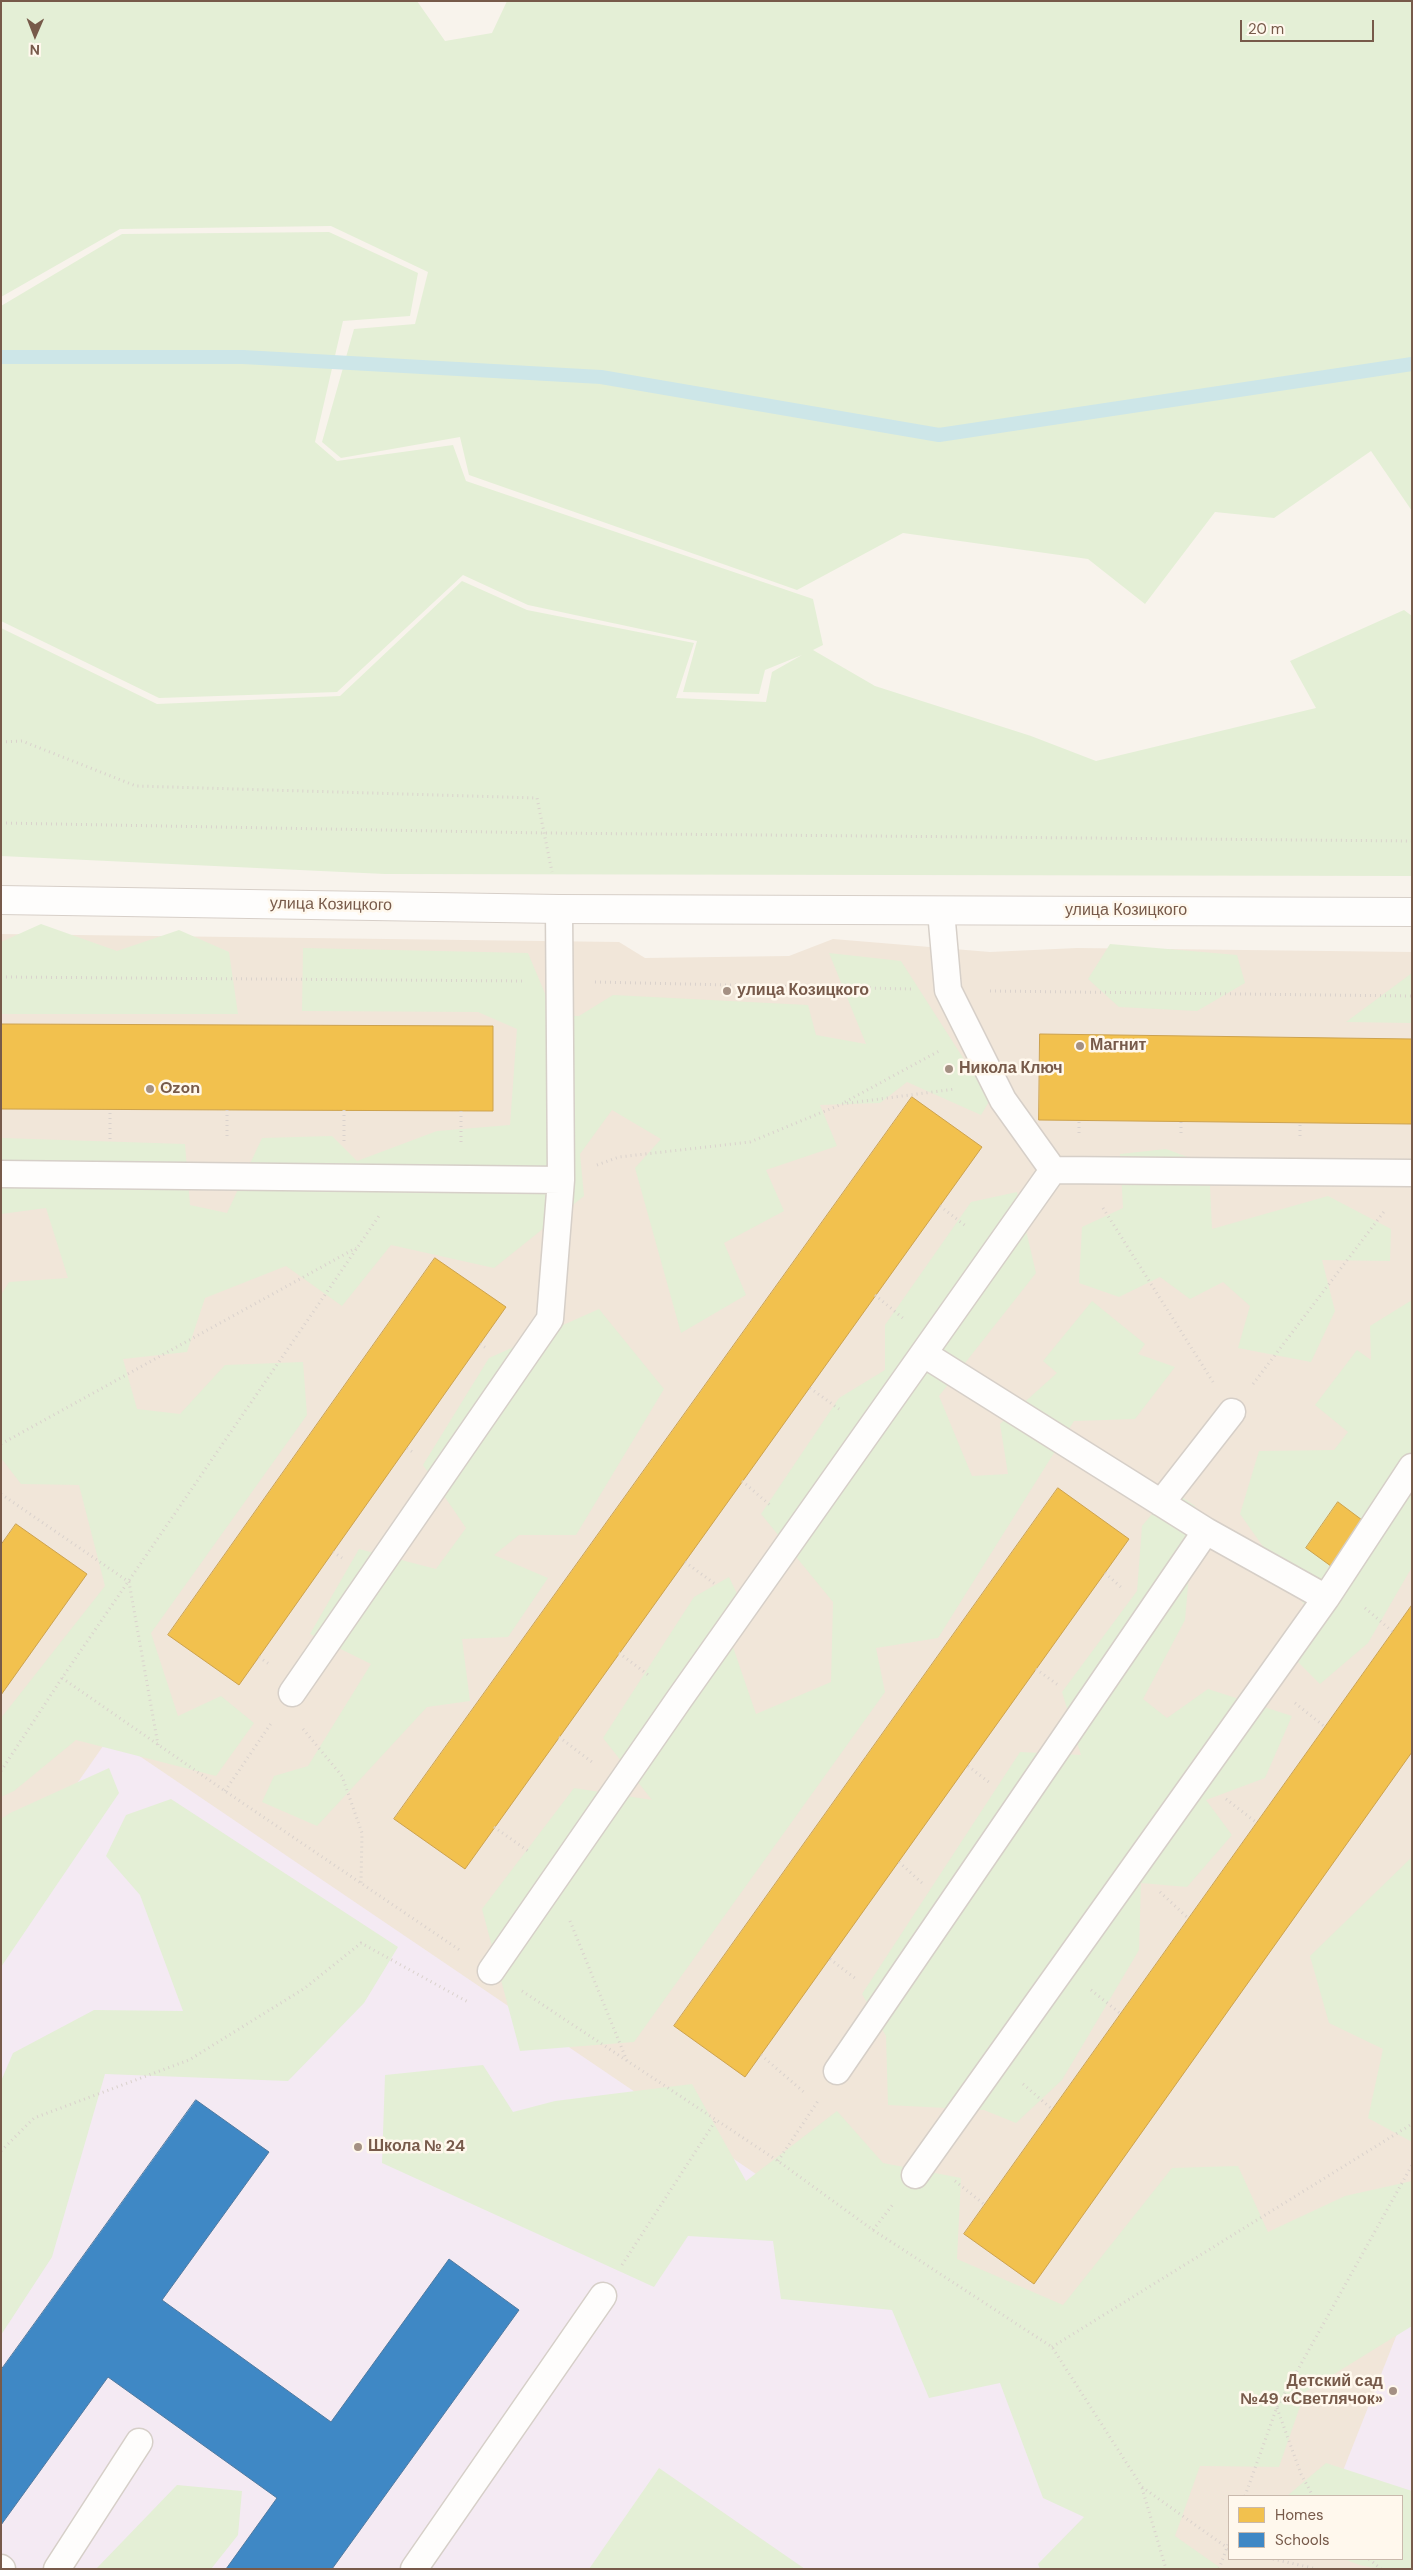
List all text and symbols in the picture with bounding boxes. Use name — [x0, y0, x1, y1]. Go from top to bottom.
north arrow — [10, 10, 60, 60]
scale bar — [1243, 10, 1377, 42]
text: 20 m — [1248, 19, 1284, 39]
text: N — [29, 41, 40, 59]
street label: улица Козицкого — [270, 894, 392, 916]
street label: улица Козицкого — [1065, 901, 1187, 921]
place label: улица Козицкого — [737, 981, 869, 1001]
marker: улица Козицкого — [721, 985, 733, 997]
place label: Магнит — [1090, 1036, 1146, 1056]
marker: Магнит — [1074, 1040, 1086, 1052]
place label: Никола Ключ — [959, 1059, 1063, 1079]
marker: Никола Ключ — [943, 1063, 955, 1075]
place label: Ozon — [160, 1079, 200, 1099]
marker: Ozon — [144, 1083, 156, 1095]
place label: Школа № 24 — [368, 2137, 465, 2157]
marker: Школа № 24 — [352, 2141, 364, 2153]
place label: Детский сад №49 «Светлячок» — [1240, 2372, 1383, 2410]
marker: Детский сад №49 «Светлячок» — [1387, 2385, 1399, 2397]
legend — [1228, 2495, 1403, 2560]
text: Homes — [1275, 2505, 1324, 2525]
text: Schools — [1275, 2530, 1330, 2550]

